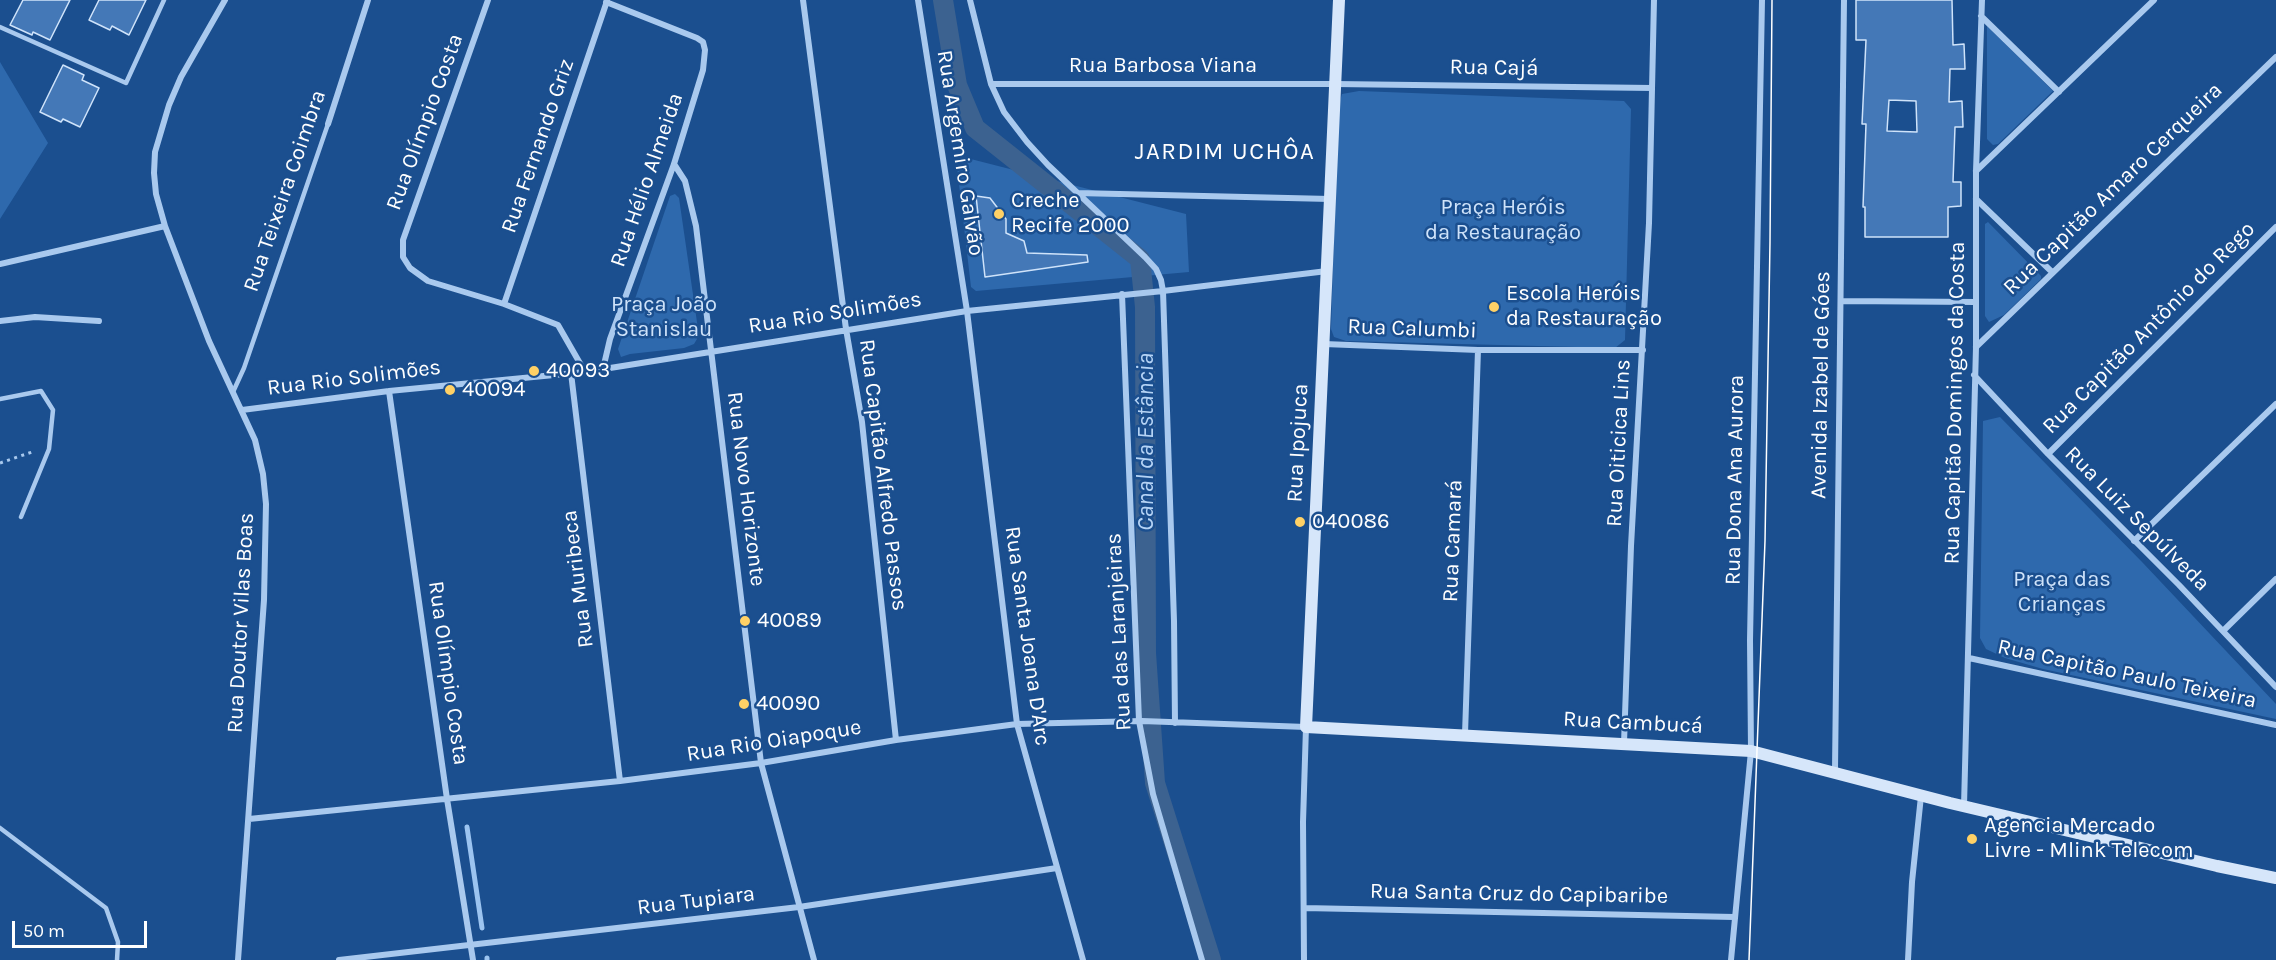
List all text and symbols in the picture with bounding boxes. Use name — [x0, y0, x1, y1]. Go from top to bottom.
street label: Rua Olímpio Costa — [381, 30, 469, 214]
street label: Rua Argemiro Galvão — [931, 48, 989, 258]
street label: Rua Barbosa Viana — [1069, 53, 1257, 79]
street label: Rua Cajá — [1449, 54, 1539, 82]
street label: Rua Fernando Griz — [496, 55, 580, 237]
street label: Rua Capitão Amaro Cerqueira — [1998, 77, 2228, 301]
street label: Rua Teixeira Coimbra — [238, 87, 332, 295]
street label: Rua Hélio Almeida — [605, 89, 689, 271]
district label: JARDIM UCHÔA — [1135, 138, 1315, 166]
place label: Creche Recife 2000 — [1011, 188, 1130, 240]
park label: Praça Heróis da Restauração — [1425, 195, 1581, 246]
marker: Creche Recife 2000 — [992, 207, 1006, 221]
street label: Rua Capitão Antônio do Rego — [2037, 216, 2261, 440]
street label: Rua Capitão Domingos da Costa — [1939, 241, 1971, 565]
street label: Avenida Izabel de Góes — [1806, 271, 1836, 499]
place label: Escola Heróis da Restauração — [1506, 281, 1662, 332]
street label: Rua Rio Solimões — [747, 286, 923, 340]
park label: Praça João Stanislau — [611, 292, 717, 344]
marker: Escola Heróis da Restauração — [1487, 300, 1501, 314]
street label: Rua Calumbi — [1347, 314, 1477, 344]
street label: Rua Capitão Alfredo Passos — [853, 338, 913, 612]
water label: Canal da Estância — [1132, 353, 1160, 531]
street label: Rua Rio Solimões — [266, 354, 442, 402]
place label: 40093 — [546, 358, 610, 384]
street label: Rua Oiticica Lins — [1601, 358, 1637, 528]
marker: 40093 — [527, 364, 541, 378]
street label: Rua Dona Ana Aurora — [1720, 375, 1750, 585]
place label: 40094 — [462, 377, 525, 403]
marker: 40094 — [443, 383, 457, 397]
street label: Rua Ipojuca — [1282, 383, 1314, 503]
street label: Rua Novo Horizonte — [721, 390, 771, 588]
street label: Rua Luiz Sepúlveda — [2059, 441, 2215, 597]
street label: Rua Camará — [1438, 479, 1468, 603]
street label: Rua Muribeca — [556, 509, 600, 649]
place label: 040086 — [1312, 509, 1390, 535]
street label: Rua Doutor Vilas Boas — [222, 512, 260, 734]
marker: 040086 — [1293, 515, 1307, 529]
street label: Rua Santa Joana D'Arc — [999, 524, 1055, 748]
street label: Rua das Laranjeiras — [1101, 532, 1137, 732]
park label: Praça das Crianças — [2013, 567, 2111, 618]
street label: Rua Olímpio Costa — [422, 579, 474, 767]
place label: 40089 — [757, 608, 822, 634]
marker: 40089 — [738, 614, 752, 628]
street label: Rua Capitão Paulo Teixeira — [1995, 634, 2259, 714]
place label: 40090 — [756, 691, 820, 717]
marker: 40090 — [737, 697, 751, 711]
street label: Rua Cambucá — [1562, 706, 1704, 740]
street label: Rua Rio Oiapoque — [685, 714, 863, 768]
place label: Agencia Mercado Livre - Mlink Telecom — [1984, 813, 2194, 864]
marker: Agencia Mercado Livre - Mlink Telecom — [1965, 832, 1979, 846]
street label: Rua Santa Cruz do Capibaribe — [1370, 878, 1668, 910]
street label: Rua Tupiara — [636, 881, 756, 921]
scale bar — [15, 909, 150, 947]
text: 50 m — [23, 920, 65, 942]

